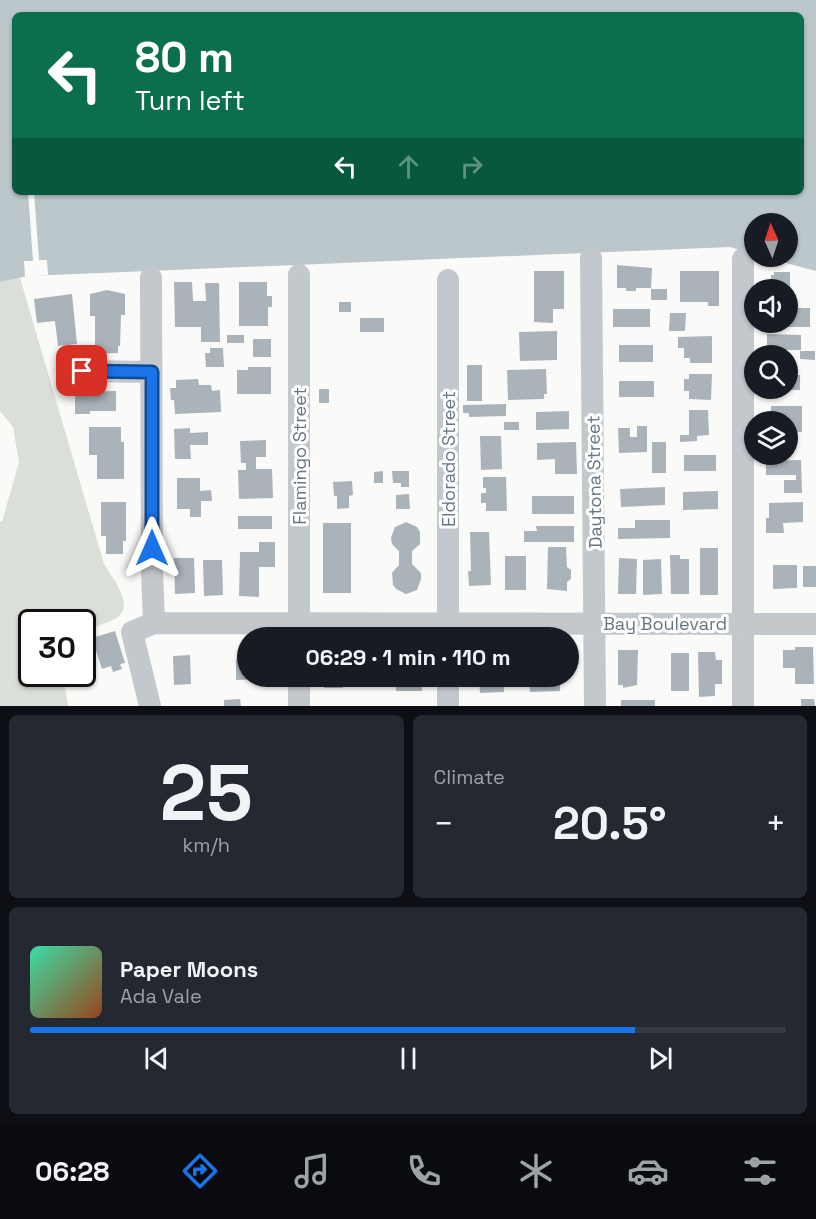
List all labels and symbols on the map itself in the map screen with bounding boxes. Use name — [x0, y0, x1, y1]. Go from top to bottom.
north arrow — [744, 213, 798, 267]
pin — [56, 345, 107, 396]
street label: Flamingo Street — [288, 387, 311, 525]
street label: Eldorado Street — [437, 391, 460, 527]
street label: Daytona Street — [581, 415, 607, 549]
position arrow — [120, 516, 184, 580]
speed limit sign: 30 — [18, 609, 96, 687]
street label: Bay Boulevard — [603, 612, 727, 635]

